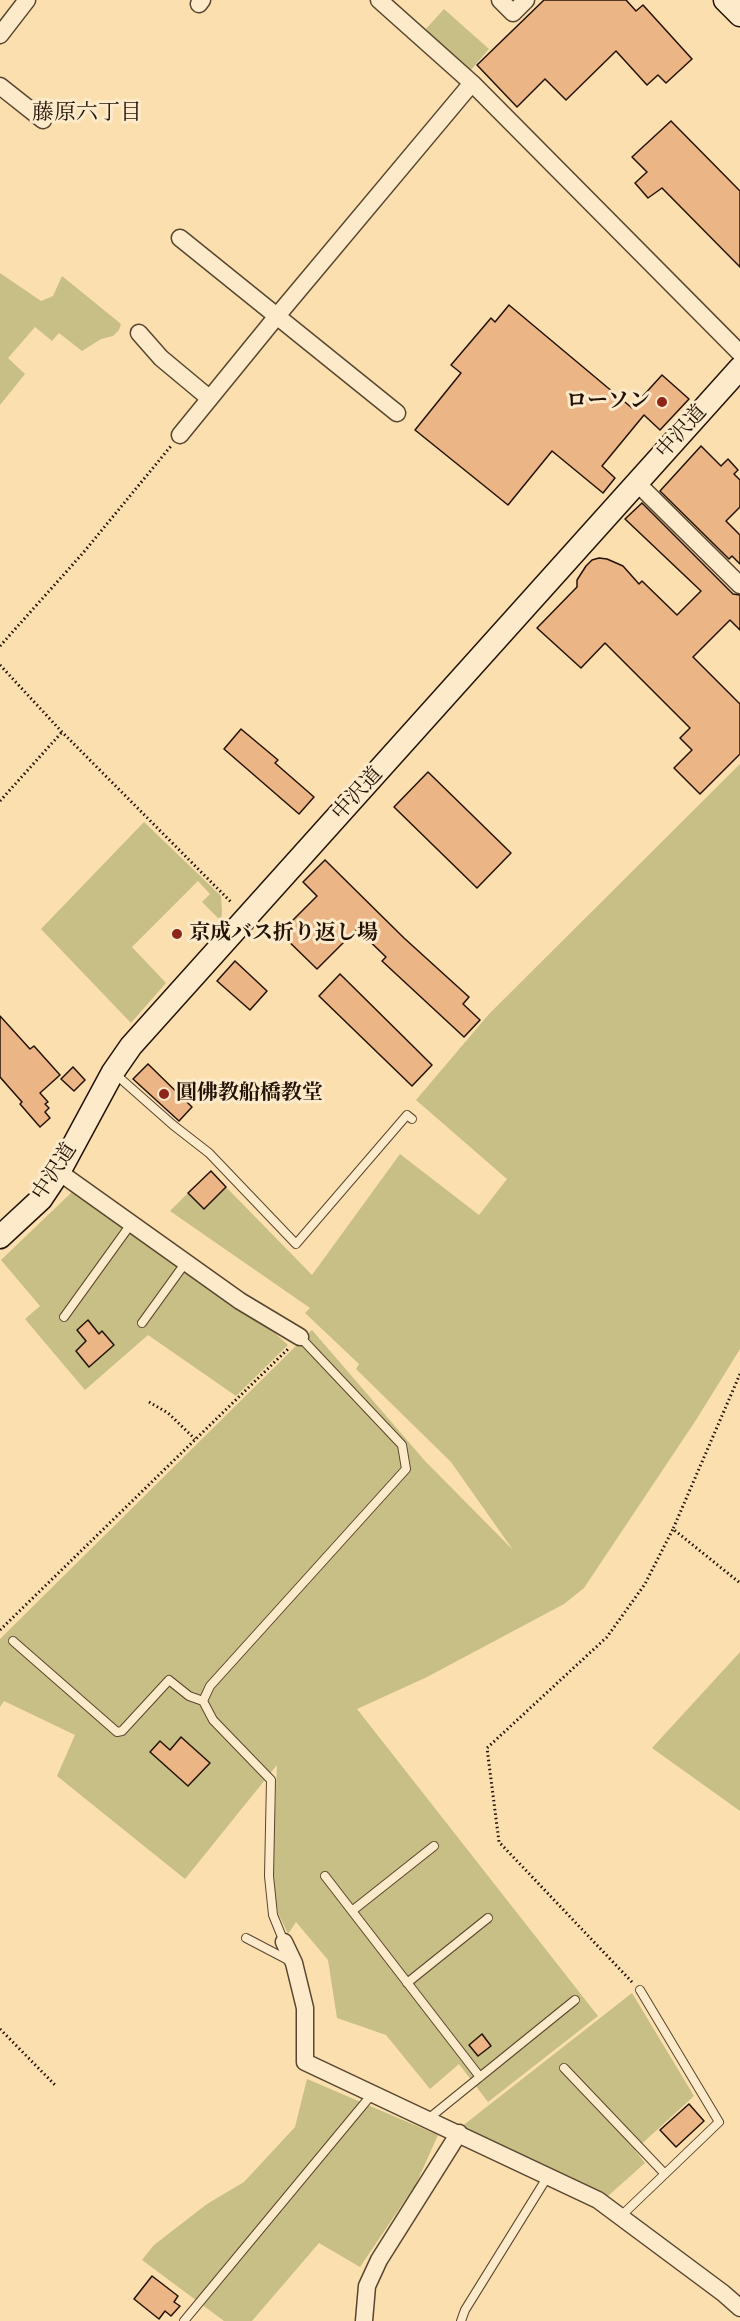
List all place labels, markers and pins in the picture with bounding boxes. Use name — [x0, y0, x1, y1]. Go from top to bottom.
place label: ローソン — [566, 389, 650, 415]
marker: ローソン — [655, 395, 669, 409]
place label: 京成バス折り返し場 — [189, 921, 378, 947]
marker: 京成バス折り返し場 — [170, 927, 184, 941]
place label: 圓佛教船橋教堂 — [176, 1081, 323, 1107]
marker: 圓佛教船橋教堂 — [157, 1087, 171, 1101]

